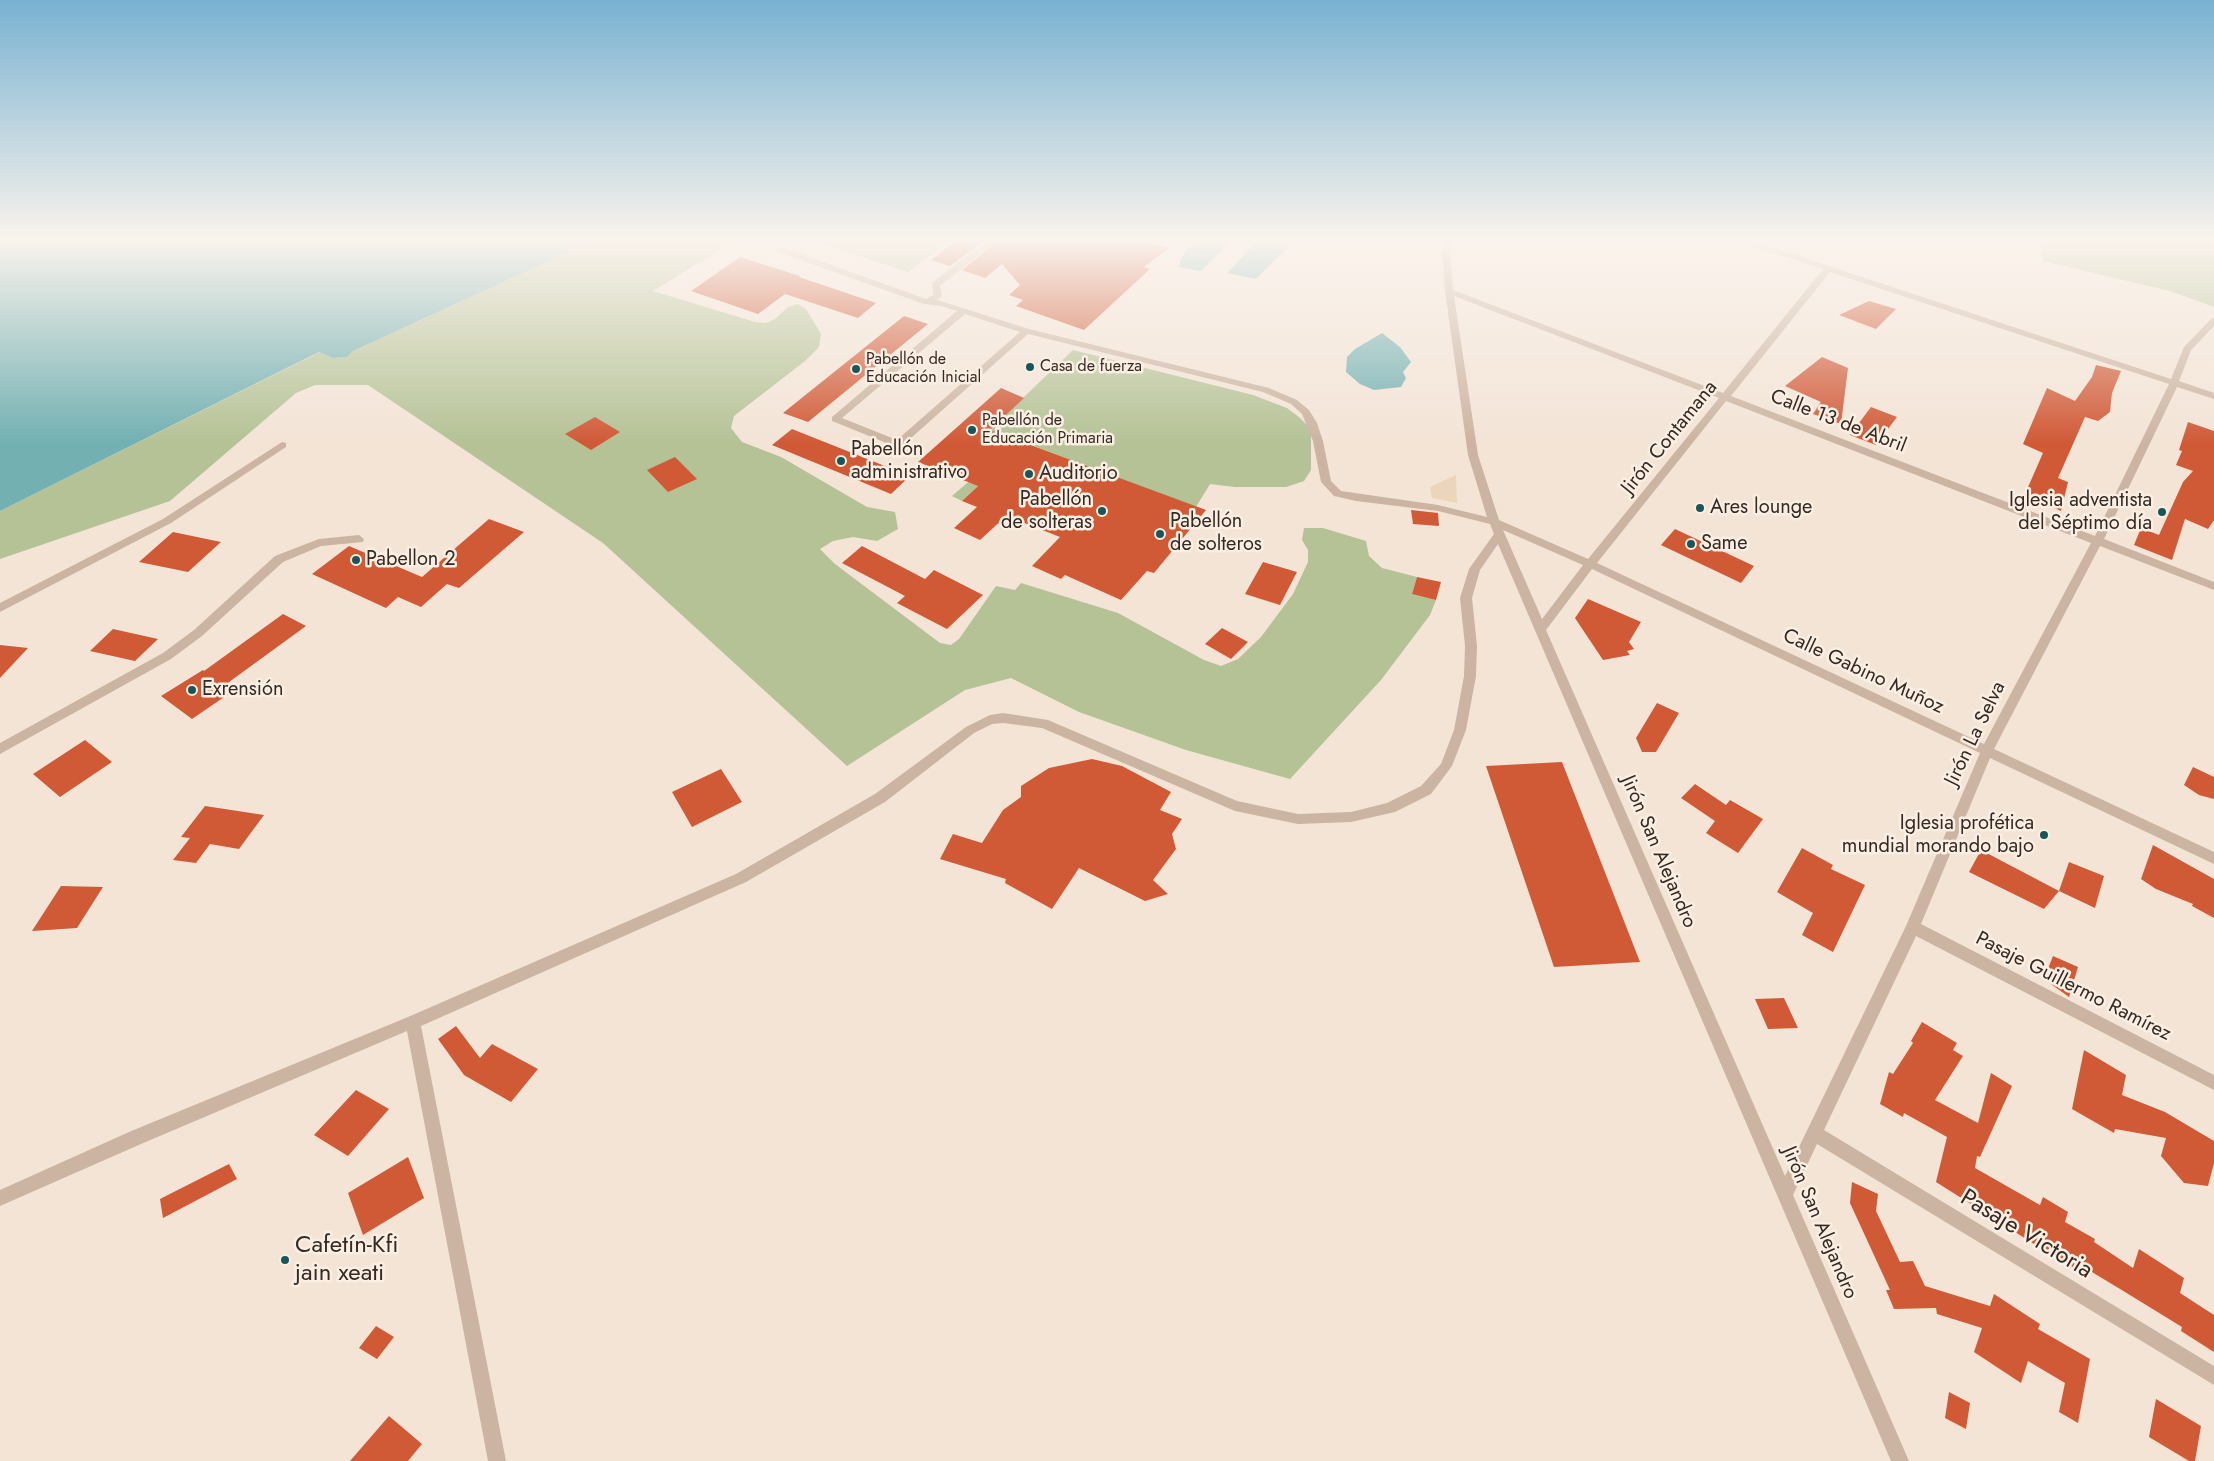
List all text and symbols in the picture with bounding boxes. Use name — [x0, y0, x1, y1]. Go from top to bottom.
place label: Pabellón de Educación Inicial — [866, 350, 981, 388]
place label: Casa de fuerza — [1040, 357, 1142, 377]
marker: Casa de fuerza — [1024, 361, 1036, 373]
marker: Pabellón de Educación Inicial — [850, 363, 862, 375]
street label: Jirón Contamana — [1617, 376, 1723, 500]
street label: Calle 13 de Abril — [1767, 385, 1909, 459]
place label: Pabellón de Educación Primaria — [982, 411, 1113, 449]
marker: Pabellón de Educación Primaria — [966, 424, 978, 436]
place label: Pabellón administrativo — [851, 438, 967, 485]
marker: Pabellón administrativo — [835, 455, 847, 467]
place label: Auditorio — [1039, 462, 1118, 486]
marker: Auditorio — [1023, 468, 1035, 480]
place label: Pabellón de solteras — [1001, 488, 1092, 535]
place label: Iglesia adventista del Séptimo día — [2009, 489, 2152, 536]
place label: Ares lounge — [1710, 496, 1812, 520]
marker: Ares lounge — [1694, 502, 1706, 514]
marker: Pabellón de solteras — [1096, 505, 1108, 517]
marker: Iglesia adventista del Séptimo día — [2156, 506, 2168, 518]
place label: Pabellón de solteros — [1170, 510, 1262, 557]
marker: Pabellón de solteros — [1154, 528, 1166, 540]
place label: Same — [1701, 532, 1747, 556]
marker: Same — [1685, 538, 1697, 550]
place label: Pabellon 2 — [366, 548, 456, 572]
marker: Pabellon 2 — [350, 554, 362, 566]
street label: Calle Gabino Muñoz — [1779, 624, 1947, 720]
place label: Exrensión — [202, 678, 283, 702]
street label: Jirón La Selva — [1940, 678, 2012, 790]
marker: Exrensión — [186, 684, 198, 696]
street label: Jirón San Alejandro — [1615, 772, 1701, 932]
place label: Iglesia profética mundial morando bajo — [1842, 812, 2034, 859]
marker: Iglesia profética mundial morando bajo — [2038, 829, 2050, 841]
street label: Pasaje Guillermo Ramírez — [1971, 927, 2175, 1047]
street label: Jirón San Alejandro — [1776, 1143, 1862, 1303]
street label: Pasaje Victoria — [1955, 1184, 2097, 1286]
place label: Cafetín-Kfi jain xeati — [295, 1232, 399, 1288]
marker: Cafetín-Kfi jain xeati — [279, 1254, 291, 1266]

